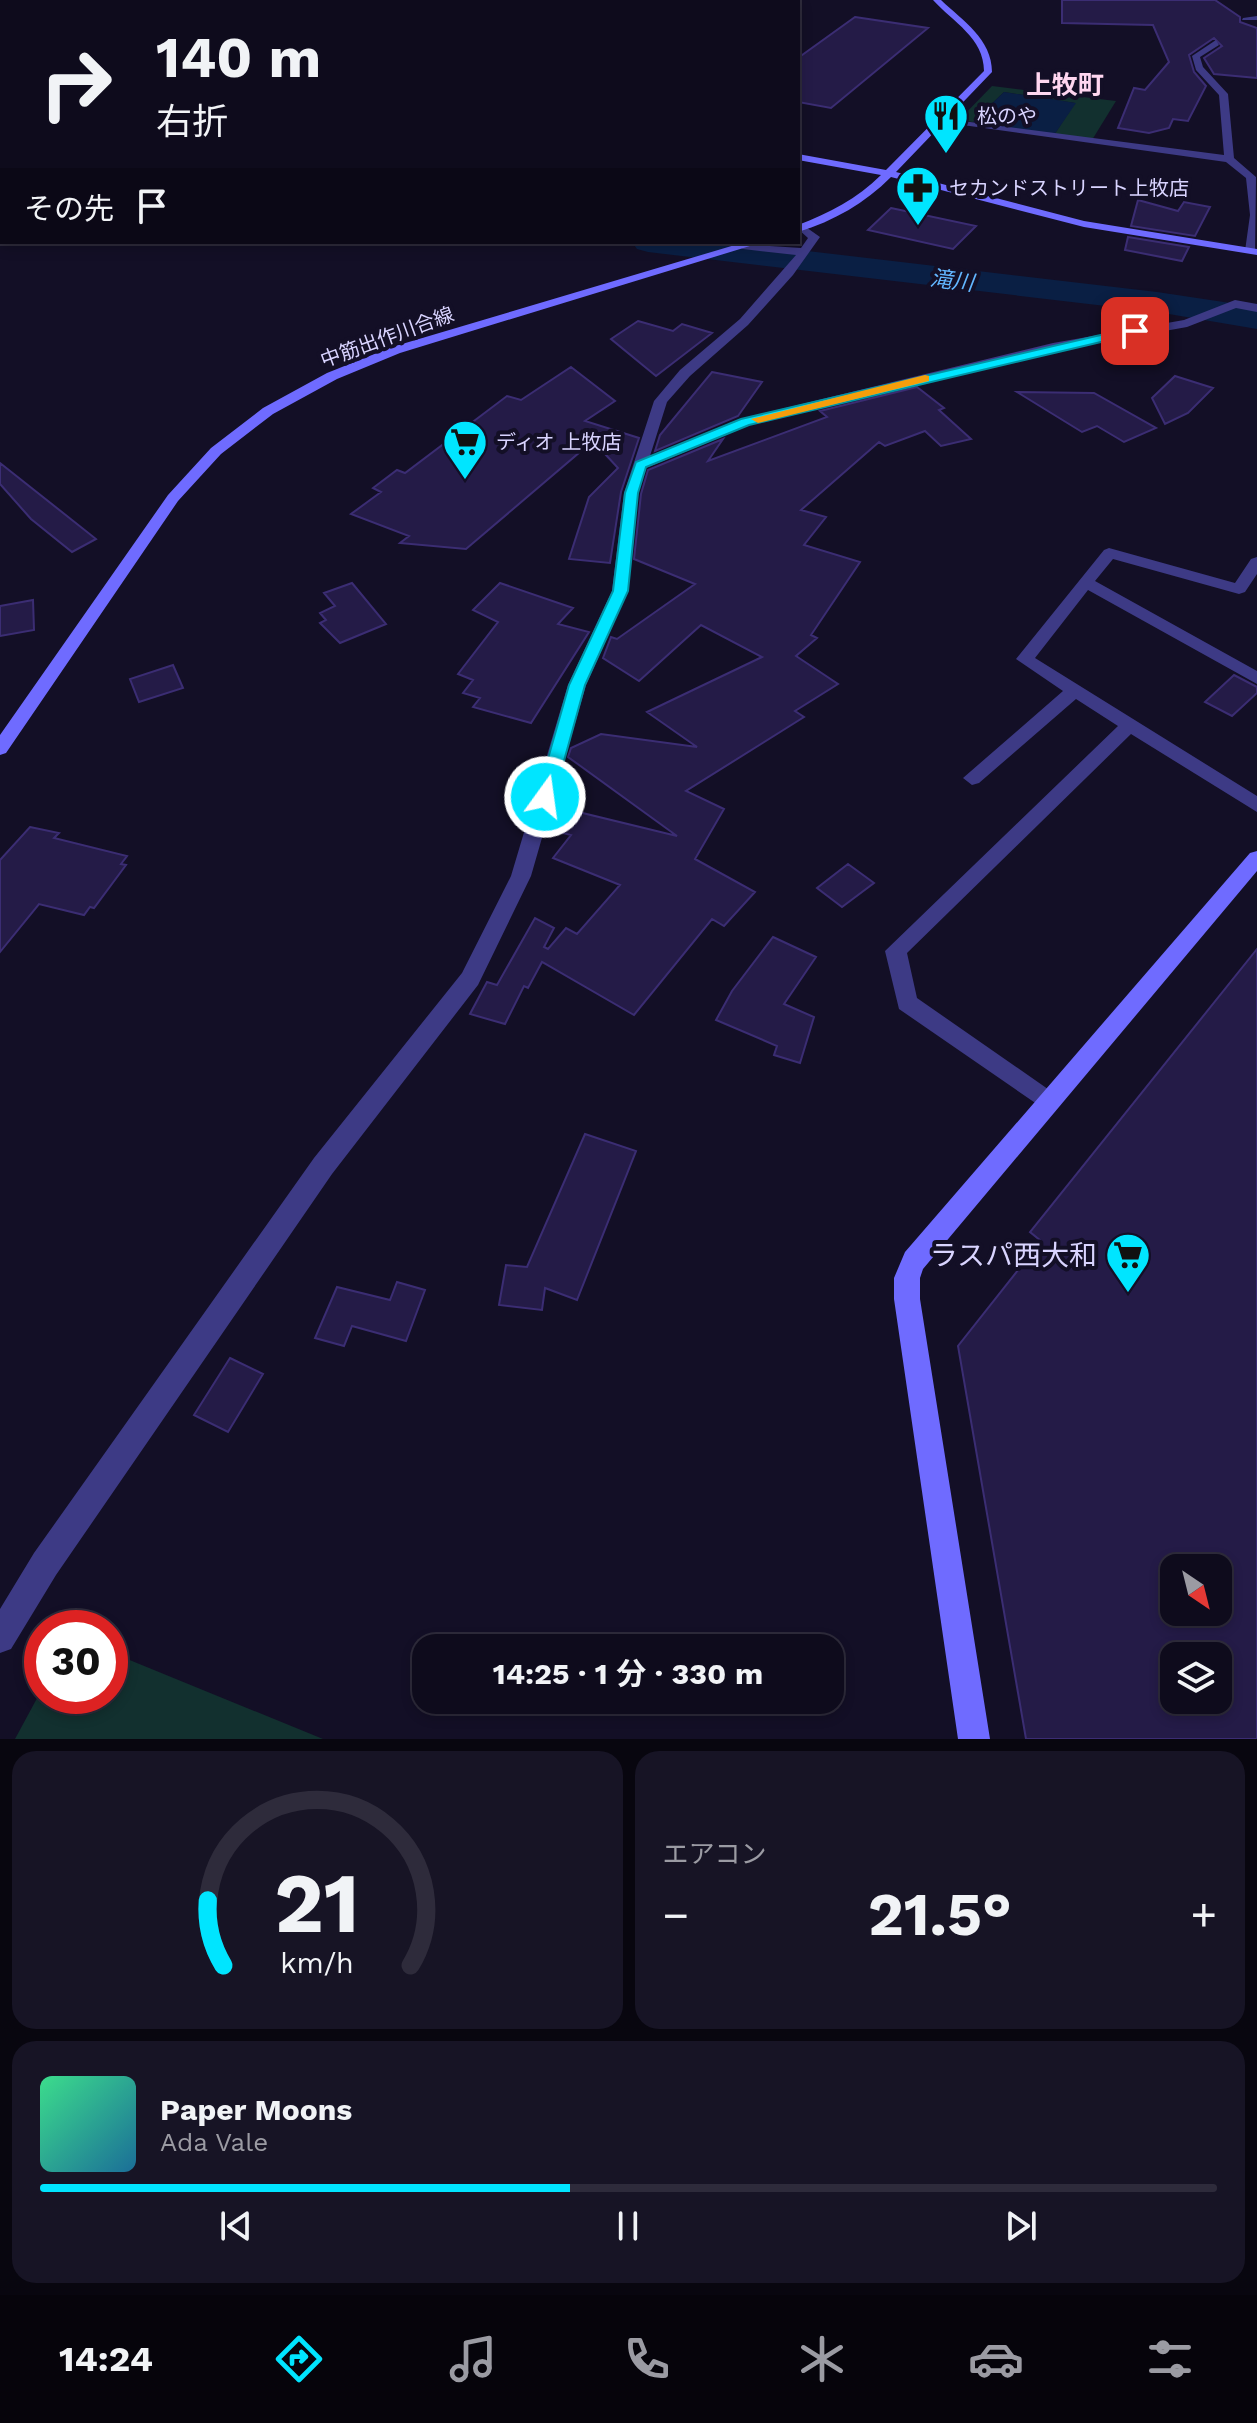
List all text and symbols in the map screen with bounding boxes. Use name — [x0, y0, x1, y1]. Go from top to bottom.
text: 140 m — [156, 25, 321, 91]
icon: right — [24, 32, 128, 136]
district label: 上牧町 — [1026, 70, 1104, 100]
restaurant icon: 松のや — [922, 92, 970, 155]
text: 右折 — [156, 101, 228, 143]
place label: 松のや — [977, 104, 1037, 128]
pharmacy icon: セカンドストリート上牧店 — [894, 164, 942, 227]
place label: セカンドストリート上牧店 — [949, 176, 1189, 200]
icon: arrive — [130, 184, 174, 228]
text: その先 — [24, 191, 114, 226]
water label: 滝川 — [929, 265, 977, 296]
pin — [1101, 297, 1169, 365]
street label: 中筋出作川合線 — [317, 302, 457, 372]
icon: arrive — [1113, 309, 1157, 353]
supermarket icon: ディオ 上牧店 — [441, 418, 489, 481]
place label: ディオ 上牧店 — [496, 430, 621, 454]
position arrow — [503, 755, 587, 839]
supermarket icon: ラスパ西大和 — [1104, 1231, 1152, 1294]
place label: ラスパ西大和 — [930, 1239, 1097, 1272]
north arrow — [1160, 1554, 1232, 1626]
map controls — [1160, 1554, 1232, 1714]
speed limit sign: 30 — [24, 1610, 128, 1714]
button: layers — [1160, 1642, 1232, 1714]
text: 14:25 · 1 分 · 330 m — [493, 1656, 763, 1691]
text: エアコン — [663, 1839, 767, 1869]
text: 21 — [275, 1855, 360, 1952]
text: 21.5° — [868, 1879, 1012, 1950]
text: − — [663, 1889, 689, 1941]
text: + — [1190, 1889, 1217, 1941]
text: km/h — [280, 1946, 354, 1980]
text: Paper Moons — [160, 2092, 352, 2127]
text: Ada Vale — [160, 2127, 268, 2157]
icon: previous — [214, 2204, 258, 2248]
icon: pause — [606, 2204, 650, 2248]
icon: next — [999, 2204, 1043, 2248]
icon: directions — [271, 2331, 327, 2387]
icon: music — [445, 2331, 501, 2387]
icon: phone — [619, 2331, 675, 2387]
icon: climate — [794, 2331, 850, 2387]
icon: car — [968, 2331, 1024, 2387]
icon: filters — [1142, 2331, 1198, 2387]
text: 14:24 — [59, 2338, 153, 2380]

